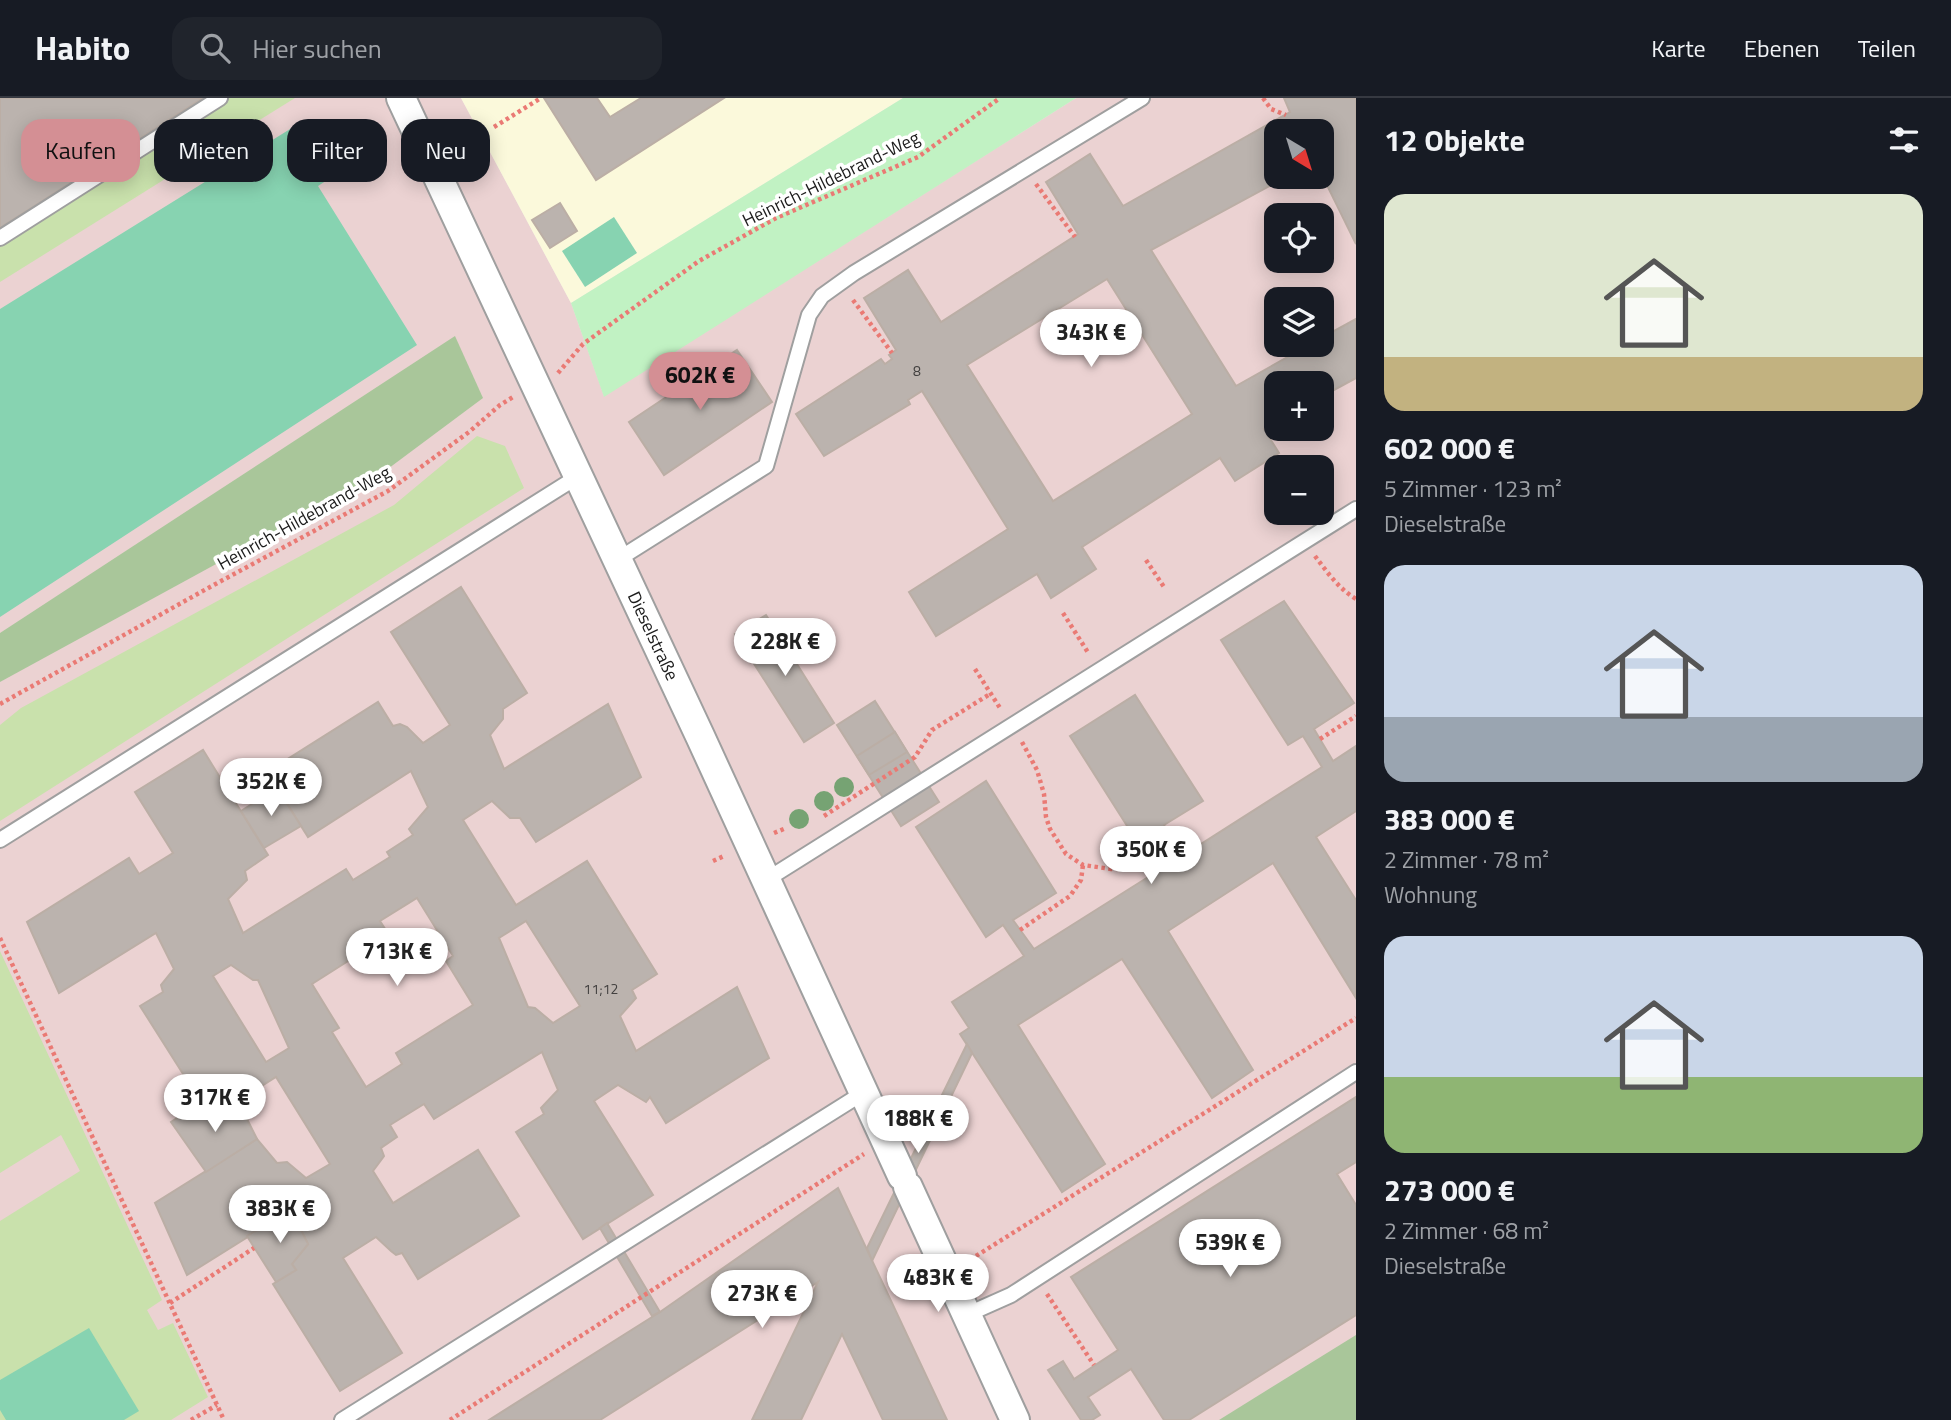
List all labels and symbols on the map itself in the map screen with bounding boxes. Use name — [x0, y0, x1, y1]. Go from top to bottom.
north arrow — [1264, 119, 1334, 189]
street label: Heinrich-Hildebrand-Weg — [737, 124, 924, 233]
pin: 343K € — [1034, 310, 1148, 369]
pin: 602K € — [643, 352, 757, 412]
house number: 8 — [913, 360, 921, 381]
street label: Heinrich-Hildebrand-Weg — [212, 459, 395, 577]
street label: Dieselstraße — [621, 587, 686, 685]
pin: 228K € — [728, 618, 842, 678]
pin: 352K € — [214, 758, 328, 818]
pin: 350K € — [1094, 826, 1208, 886]
pin: 713K € — [340, 928, 454, 988]
house number: 11;12 — [584, 978, 618, 999]
pin: 317K € — [158, 1074, 272, 1134]
pin: 188K € — [861, 1096, 975, 1155]
pin: 383K € — [223, 1186, 337, 1245]
pin: 539K € — [1173, 1220, 1287, 1279]
pin: 483K € — [881, 1254, 995, 1314]
pin: 273K € — [705, 1270, 819, 1330]

